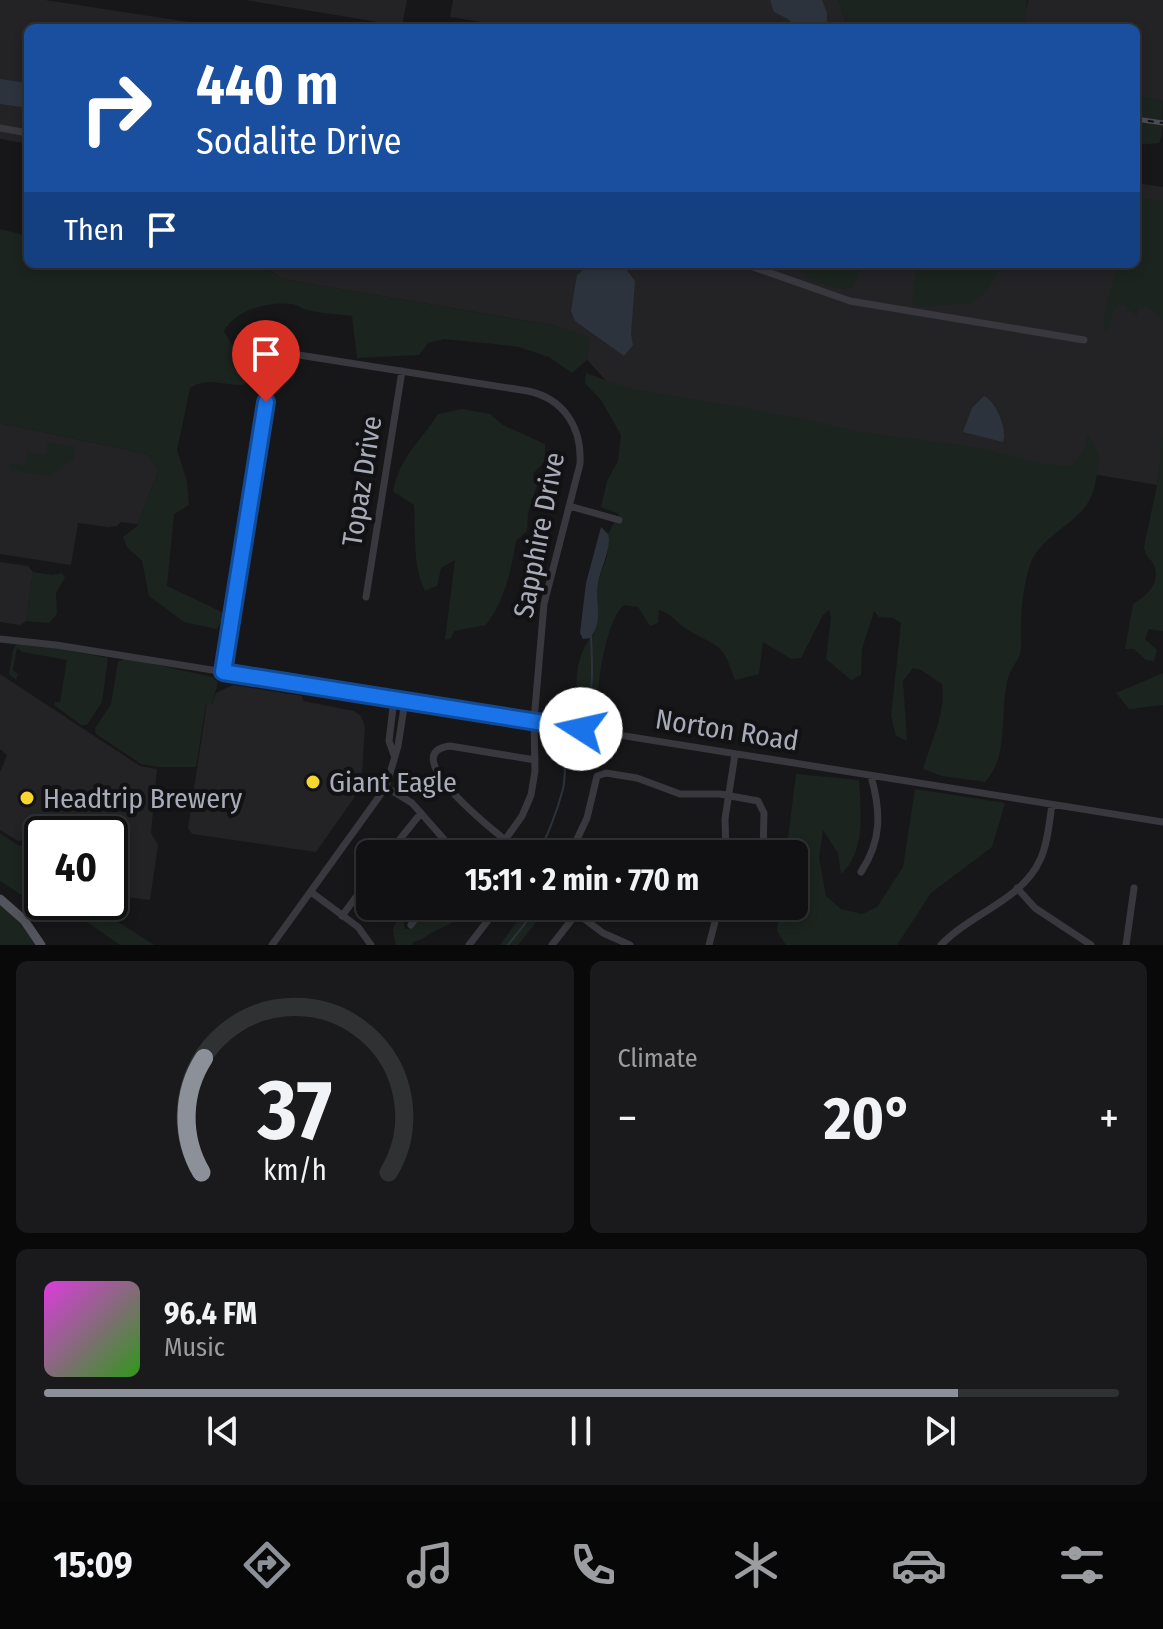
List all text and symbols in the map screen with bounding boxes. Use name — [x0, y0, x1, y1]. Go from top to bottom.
text: 440 m — [196, 52, 339, 119]
icon: right — [64, 56, 168, 160]
text: Sodalite Drive — [196, 120, 402, 164]
icon: arrive — [140, 208, 184, 252]
text: Then — [64, 212, 124, 248]
pin — [232, 320, 300, 402]
icon: arrive — [244, 332, 288, 376]
street label: Topaz Drive — [335, 414, 389, 548]
street label: Sapphire Drive — [507, 449, 571, 621]
position arrow — [539, 687, 623, 771]
street label: Norton Road — [653, 702, 801, 758]
place label: Giant Eagle — [329, 766, 457, 799]
marker: Giant Eagle — [304, 773, 322, 791]
place label: Headtrip Brewery — [43, 782, 243, 815]
marker: Headtrip Brewery — [18, 789, 36, 807]
speed limit sign: 40 — [24, 816, 128, 920]
text: 15:11 · 2 min · 770 m — [465, 862, 699, 898]
text: Climate — [618, 1043, 698, 1074]
text: 37 — [257, 1061, 332, 1161]
text: 20° — [824, 1083, 912, 1155]
text: − — [618, 1092, 637, 1145]
text: + — [1099, 1092, 1119, 1145]
text: km/h — [263, 1153, 327, 1188]
text: 96.4 FM — [164, 1296, 257, 1332]
text: Music — [164, 1332, 225, 1363]
icon: previous — [201, 1409, 245, 1453]
icon: pause — [559, 1409, 603, 1453]
icon: next — [918, 1409, 962, 1453]
icon: directions — [239, 1537, 295, 1593]
icon: music — [402, 1537, 458, 1593]
icon: phone — [565, 1537, 621, 1593]
icon: climate — [728, 1537, 784, 1593]
icon: car — [891, 1537, 947, 1593]
icon: filters — [1054, 1537, 1110, 1593]
text: 15:09 — [53, 1543, 133, 1587]

